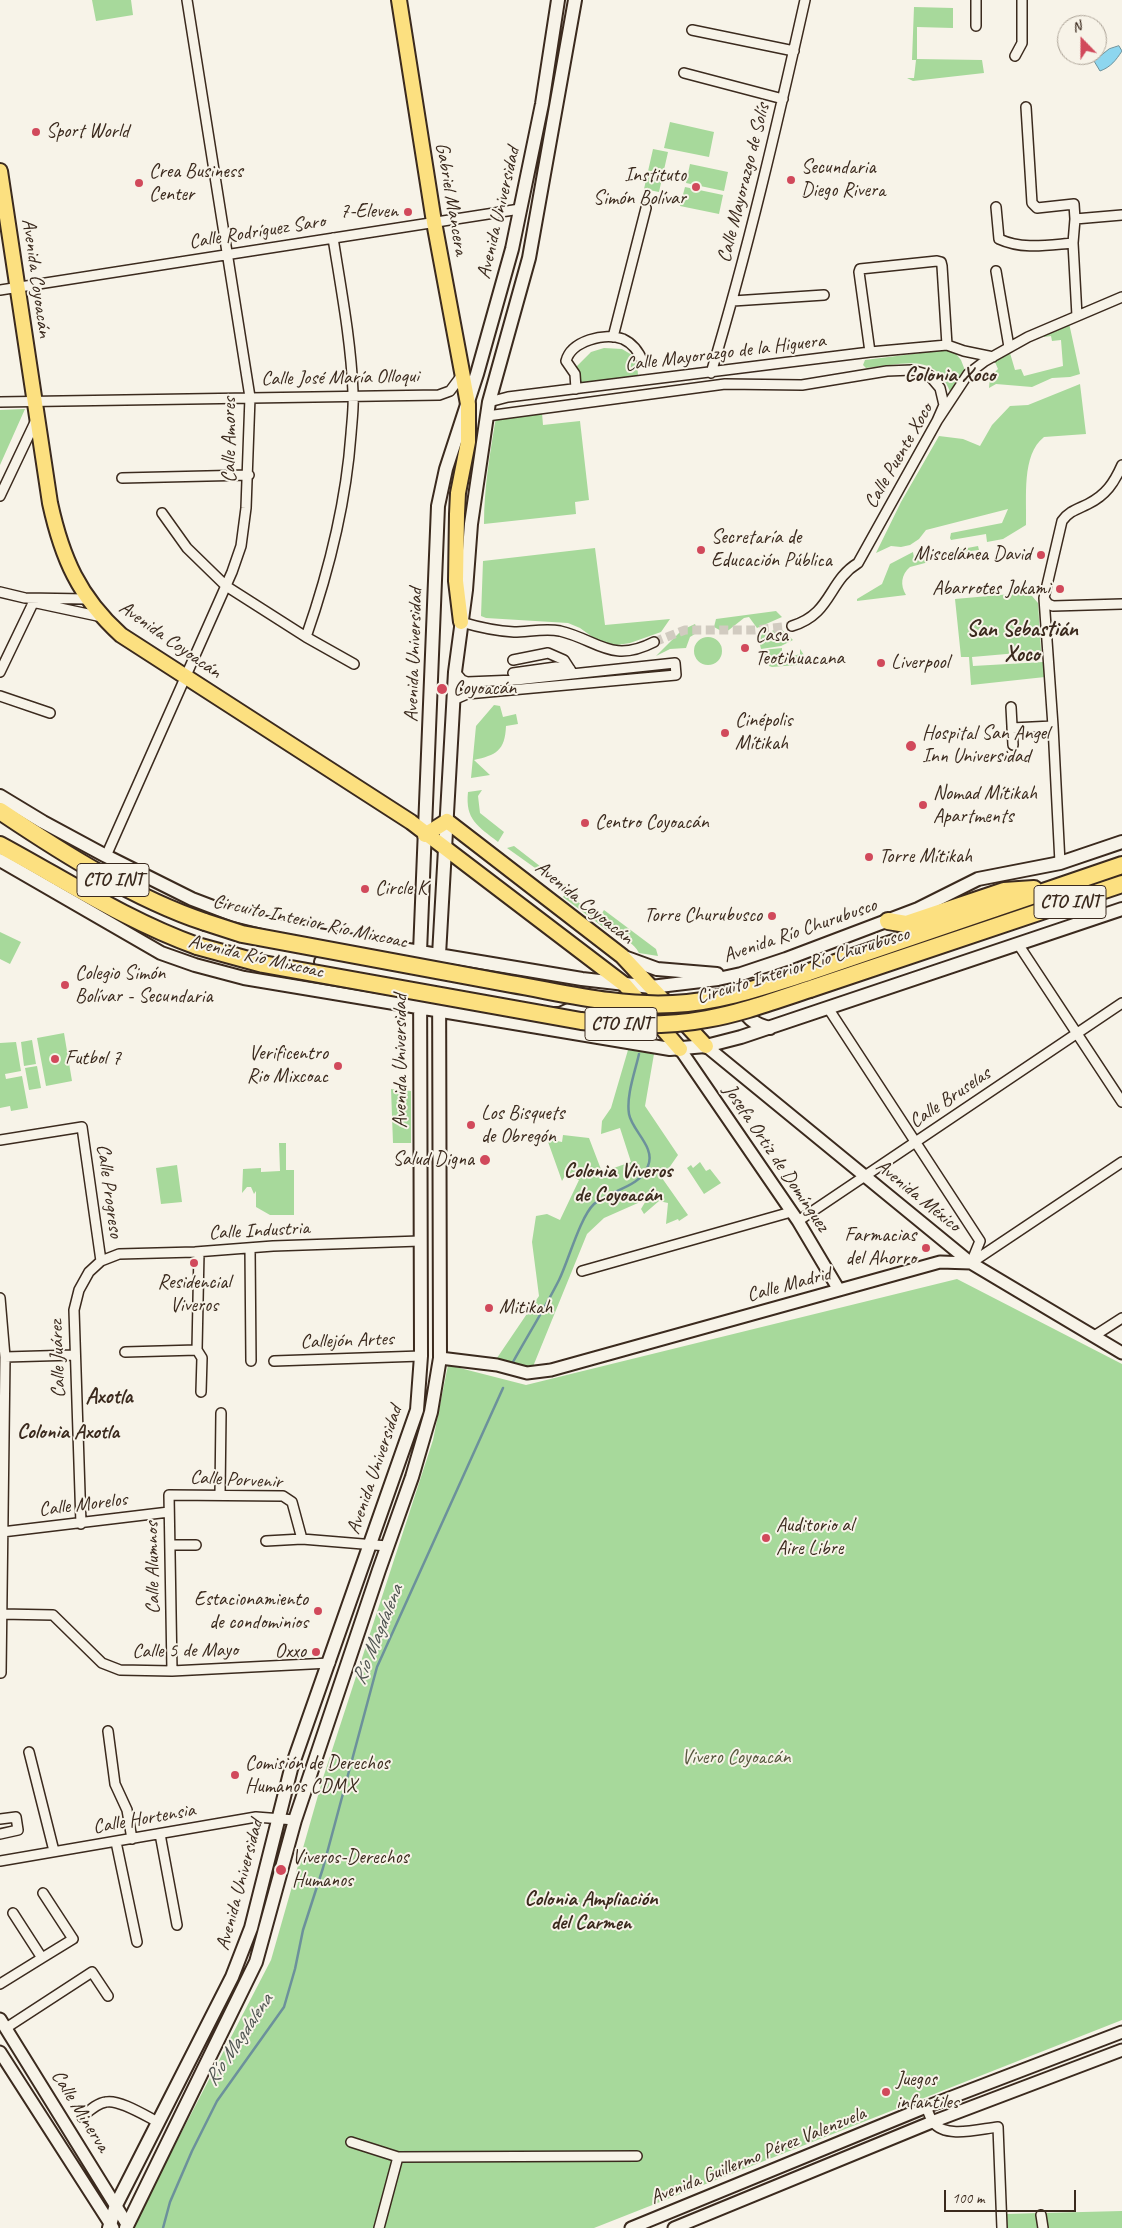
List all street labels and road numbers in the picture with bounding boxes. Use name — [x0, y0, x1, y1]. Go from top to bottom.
street label: Calle Mayorazgo de Solís — [713, 101, 775, 265]
street label: Gabriel Mancera — [429, 141, 473, 257]
street label: Avenida Universidad — [472, 145, 526, 281]
street label: Calle Rodríguez Saro — [187, 209, 327, 255]
street label: Avenida Coyoacán — [16, 217, 56, 339]
street label: Calle Mayorazgo de la Higuera — [623, 329, 827, 377]
street label: Calle José María Olloqui — [261, 365, 419, 391]
street label: Calle Amores — [218, 397, 242, 483]
street label: Calle Puente Xoco — [859, 399, 939, 513]
street label: Avenida Universidad — [400, 587, 428, 723]
street label: Avenida Coyoacán — [114, 596, 226, 684]
street label: Avenida Coyoacán — [530, 856, 638, 950]
road number: CTO INT — [77, 864, 149, 896]
road number: CTO INT — [1034, 886, 1106, 919]
street label: Circuito Interior Río Mixcoac — [211, 890, 409, 954]
street label: Avenida Río Churubusco — [720, 893, 880, 969]
street label: Circuito Interior Río Churubusco — [694, 922, 912, 1010]
street label: Avenida Río Mixcoac — [186, 930, 326, 984]
street label: Avenida Universidad — [389, 994, 413, 1128]
road number: CTO INT — [585, 1008, 657, 1040]
street label: Calle Bruselas — [905, 1062, 995, 1134]
street label: Josefa Ortiz de Domínguez — [718, 1080, 834, 1236]
street label: Calle Progreso — [91, 1143, 127, 1239]
street label: Avenida México — [871, 1154, 965, 1238]
street label: Calle Industria — [208, 1216, 310, 1246]
street label: Calle Madrid — [744, 1262, 834, 1308]
street label: Calle Juárez — [45, 1320, 71, 1398]
street label: Callejón Artes — [300, 1327, 394, 1355]
street label: Avenida Universidad — [342, 1403, 408, 1537]
street label: Calle Porvenir — [189, 1466, 283, 1494]
street label: Calle Morelos — [38, 1488, 128, 1522]
street label: Calle Alumnos — [140, 1522, 166, 1614]
street label: Calle 5 de Mayo — [132, 1638, 238, 1664]
street label: Calle Hortensia — [91, 1798, 197, 1840]
street label: Avenida Universidad — [211, 1817, 269, 1953]
street label: Calle Minerva — [45, 2066, 115, 2156]
street label: Avenida Guillermo Pérez Valenzuela — [647, 2102, 869, 2210]

